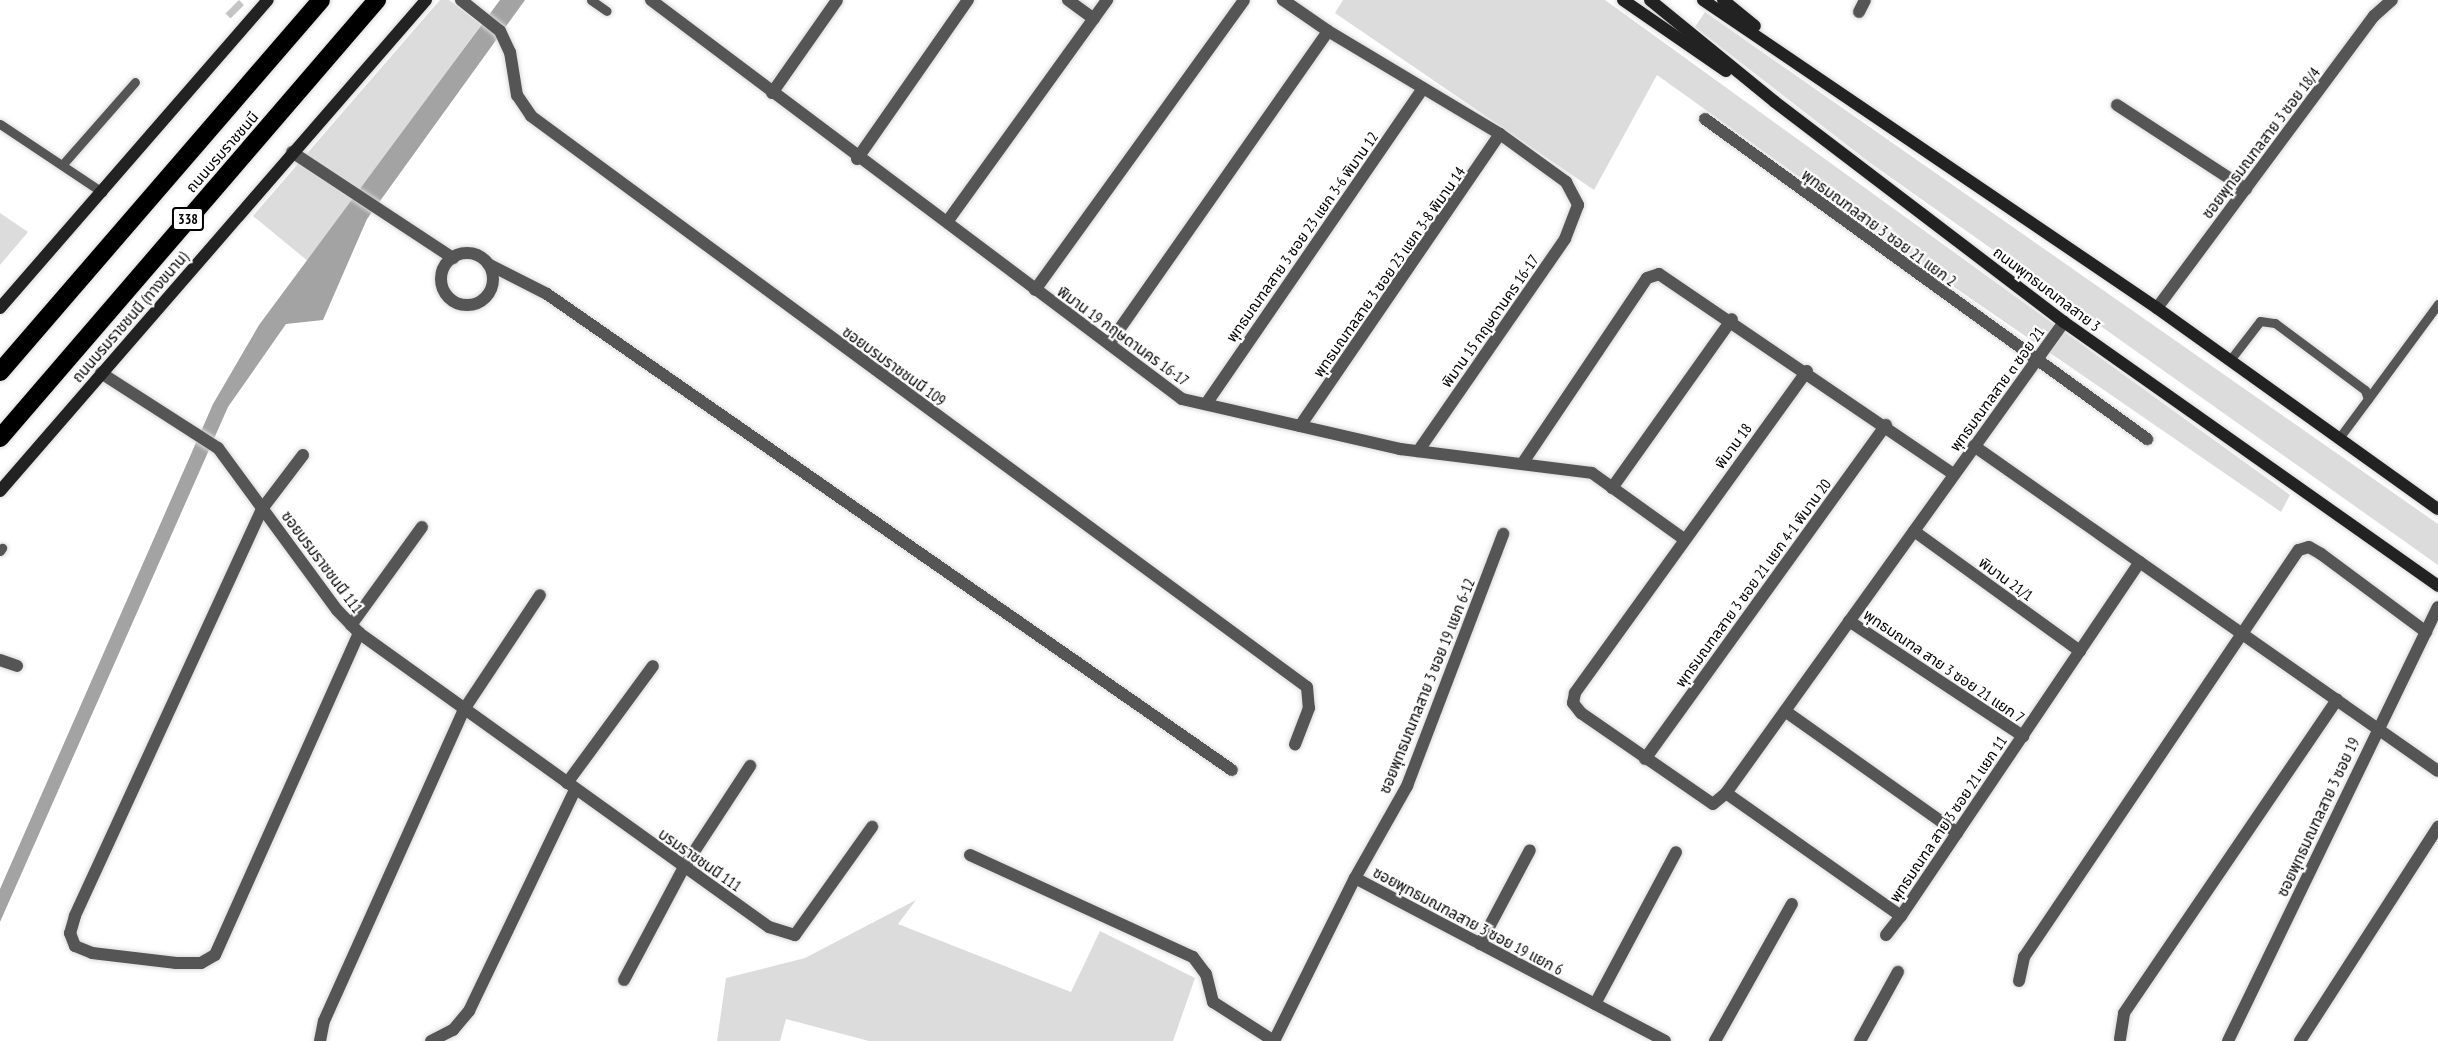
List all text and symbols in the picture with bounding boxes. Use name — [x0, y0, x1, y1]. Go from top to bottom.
street label: ซอยพุทธมณฑลสาย 3 ซอย 18/4 — [2198, 64, 2324, 222]
street label: ถนนบรมราชชนนี — [182, 108, 262, 196]
street label: พุทธมณฑลสาย 3 ซอย 23 แยก 3-6 พิมาน 12 — [1222, 128, 1382, 346]
street label: พุทธมณฑลสาย 3 ซอย 23 แยก 3-8 พิมาน 14 — [1309, 163, 1469, 381]
street label: พุทธมณฑลสาย 3 ซอย 21 แยก 2 — [1798, 166, 1960, 290]
road number: 338 — [172, 208, 204, 230]
street label: ถนนพุทธมณฑลสาย 3 — [1990, 243, 2104, 335]
street label: ถนนบรมราชชนนี (ทางขนาน) — [68, 248, 192, 386]
street label: พิมาน 15 กฤษดานคร 16-17 — [1437, 251, 1543, 391]
street label: พิมาน 19 กฤษดานคร 16-17 — [1054, 282, 1192, 390]
street label: ซอยบรมราชชนนี 109 — [839, 323, 949, 409]
street label: พุทธมณฑลสาย ๓ ซอย 21 — [1946, 323, 2048, 455]
street label: พิมาน 18 — [1711, 420, 1755, 472]
street label: พุทธมณฑลสาย 3 ซอย 21 แยก 4-1 พิมาน 20 — [1671, 475, 1835, 691]
street label: ซอยบรมราชชนนี 111 — [278, 507, 366, 617]
street label: พิมาน 21/1 — [1975, 553, 2037, 605]
street label: ซอยพุทธมณฑลสาย 3 ซอย 19 แยก 6-12 — [1375, 576, 1479, 796]
street label: พุทธมณฑล สาย 3 ซอย 21 แยก 7 — [1860, 605, 2028, 727]
street label: พุทธมณฑล สาย 3 ซอย 21 แยก 11 — [1886, 732, 2010, 906]
street label: ซอยพุทธมณฑลสาย 3 ซอย 19 — [2273, 735, 2363, 899]
street label: บรมราชชนนี 111 — [655, 825, 745, 895]
street label: ซอยพุทธมณฑลสาย 3 ซอย 19 แยก 6 — [1370, 863, 1566, 979]

